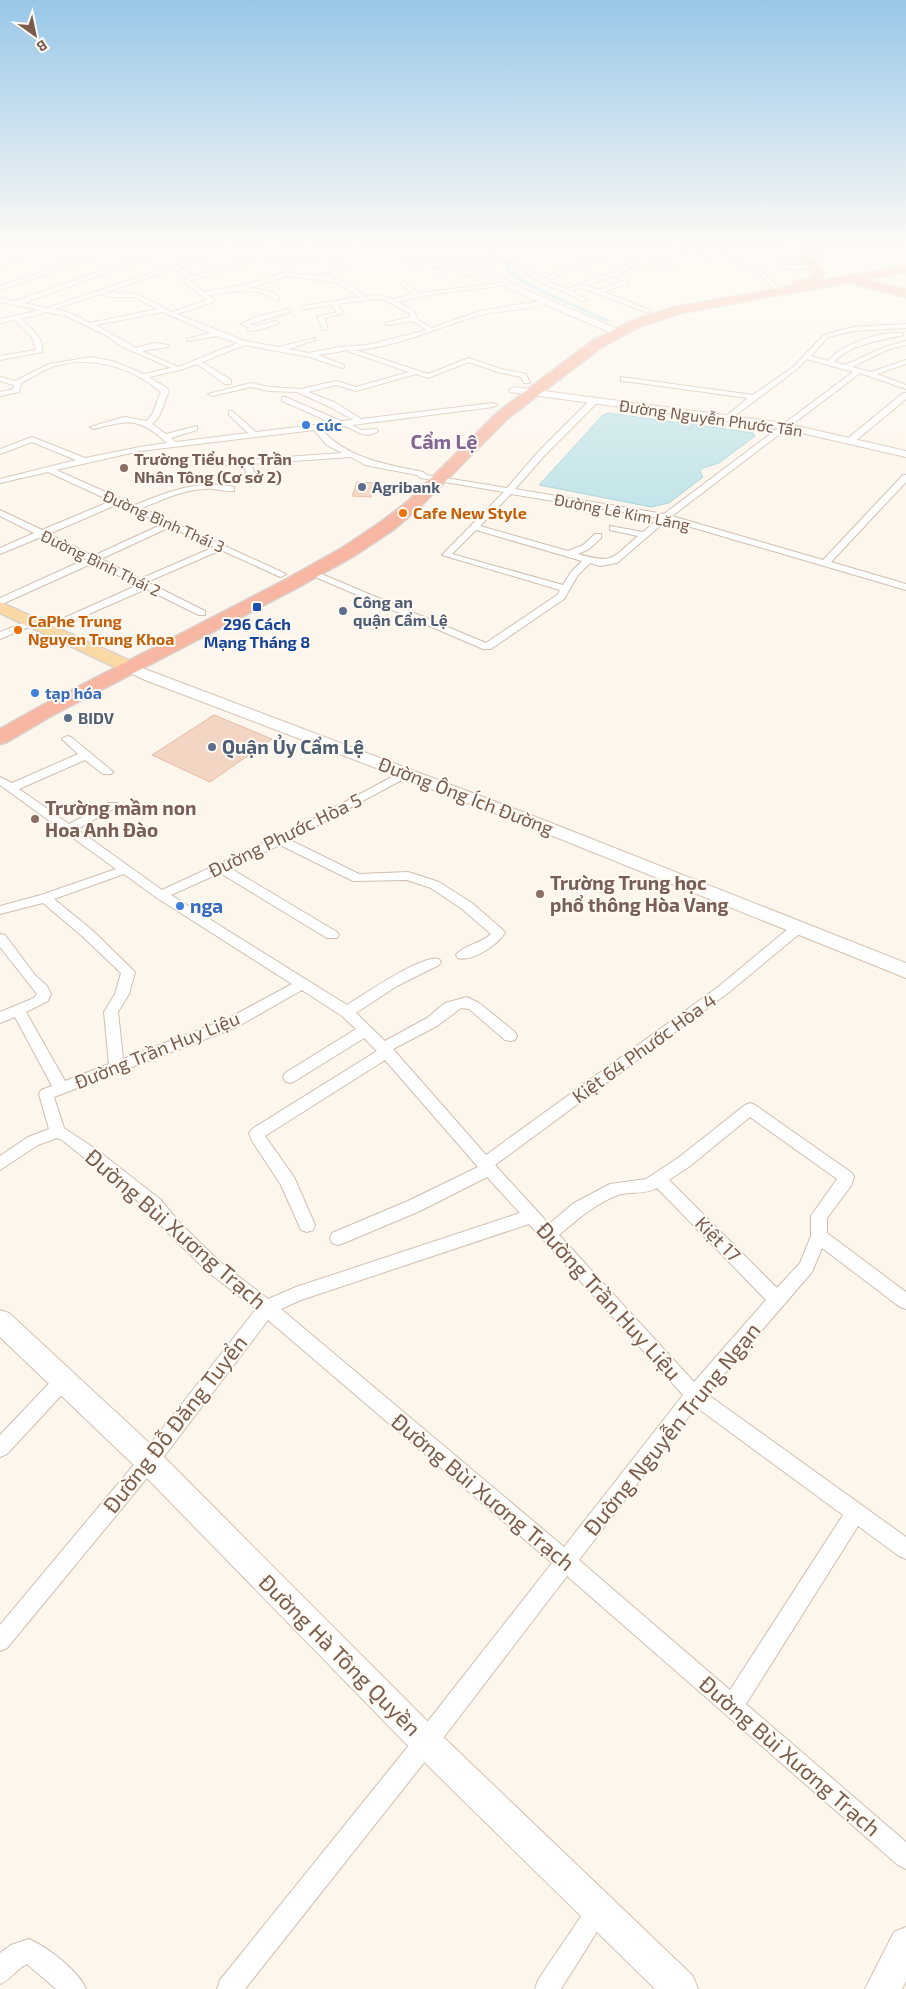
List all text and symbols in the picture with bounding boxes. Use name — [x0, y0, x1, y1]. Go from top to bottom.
north arrow — [10, 10, 60, 60]
text: B — [34, 37, 51, 56]
street label: Đường Nguyễn Phước Tấn — [618, 395, 804, 440]
place label: cúc — [316, 415, 342, 434]
marker: cúc — [300, 419, 312, 431]
district label: Cẩm Lệ — [410, 429, 478, 453]
place label: Trường Tiểu học Trần Nhân Tông (Cơ sở 2) — [134, 449, 292, 486]
marker: Trường Tiểu học Trần Nhân Tông (Cơ sở 2) — [118, 462, 130, 474]
place label: Agribank — [372, 477, 440, 496]
marker: Agribank — [356, 481, 368, 493]
street label: Đường Bình Thái 3 — [101, 485, 228, 556]
street label: Đường Lê Kim Lăng — [553, 489, 692, 534]
place label: Cafe New Style — [413, 503, 527, 523]
marker: Cafe New Style — [397, 507, 409, 519]
street label: Đường Bình Thái 2 — [38, 525, 164, 600]
place label: Công an quận Cẩm Lệ — [353, 592, 448, 629]
marker: 296 Cách Mạng Tháng 8 — [251, 601, 263, 613]
marker: Công an quận Cẩm Lệ — [337, 605, 349, 617]
place label: CaPhe Trung Nguyen Trung Khoa — [28, 611, 174, 649]
place label: 296 Cách Mạng Tháng 8 — [204, 614, 310, 651]
marker: CaPhe Trung Nguyen Trung Khoa — [12, 624, 24, 636]
place label: tạp hóa — [45, 683, 102, 702]
marker: tạp hóa — [29, 687, 41, 699]
place label: BIDV — [78, 708, 115, 727]
marker: BIDV — [62, 712, 74, 724]
place label: Quận Ủy Cẩm Lệ — [222, 734, 364, 759]
marker: Quận Ủy Cẩm Lệ — [206, 741, 218, 753]
street label: Đường Ông Ích Đường — [375, 752, 557, 840]
street label: Đường Phước Hòa 5 — [205, 788, 365, 882]
place label: Trường mầm non Hoa Anh Đào — [45, 796, 196, 841]
marker: Trường mầm non Hoa Anh Đào — [29, 813, 41, 825]
place label: Trường Trung học phổ thông Hòa Vang — [550, 871, 729, 916]
marker: Trường Trung học phổ thông Hòa Vang — [534, 888, 546, 900]
place label: nga — [190, 894, 223, 917]
marker: nga — [174, 900, 186, 912]
street label: Kiệt 64 Phước Hòa 4 — [567, 988, 720, 1108]
street label: Đường Trần Huy Liệu — [71, 1006, 243, 1093]
street label: Đường Bùi Xương Trạch — [81, 1143, 272, 1314]
street label: Kiệt 17 — [691, 1211, 746, 1266]
street label: Đường Trần Huy Liệu — [532, 1216, 688, 1385]
street label: Đường Nguyễn Trung Ngạn — [577, 1317, 765, 1540]
street label: Đường Đỗ Đăng Tuyển — [97, 1329, 252, 1517]
street label: Đường Bùi Xương Trạch — [387, 1407, 580, 1575]
street label: Đường Hà Tông Quyền — [254, 1568, 427, 1741]
street label: Đường Bùi Xương Trạch — [695, 1670, 886, 1841]

